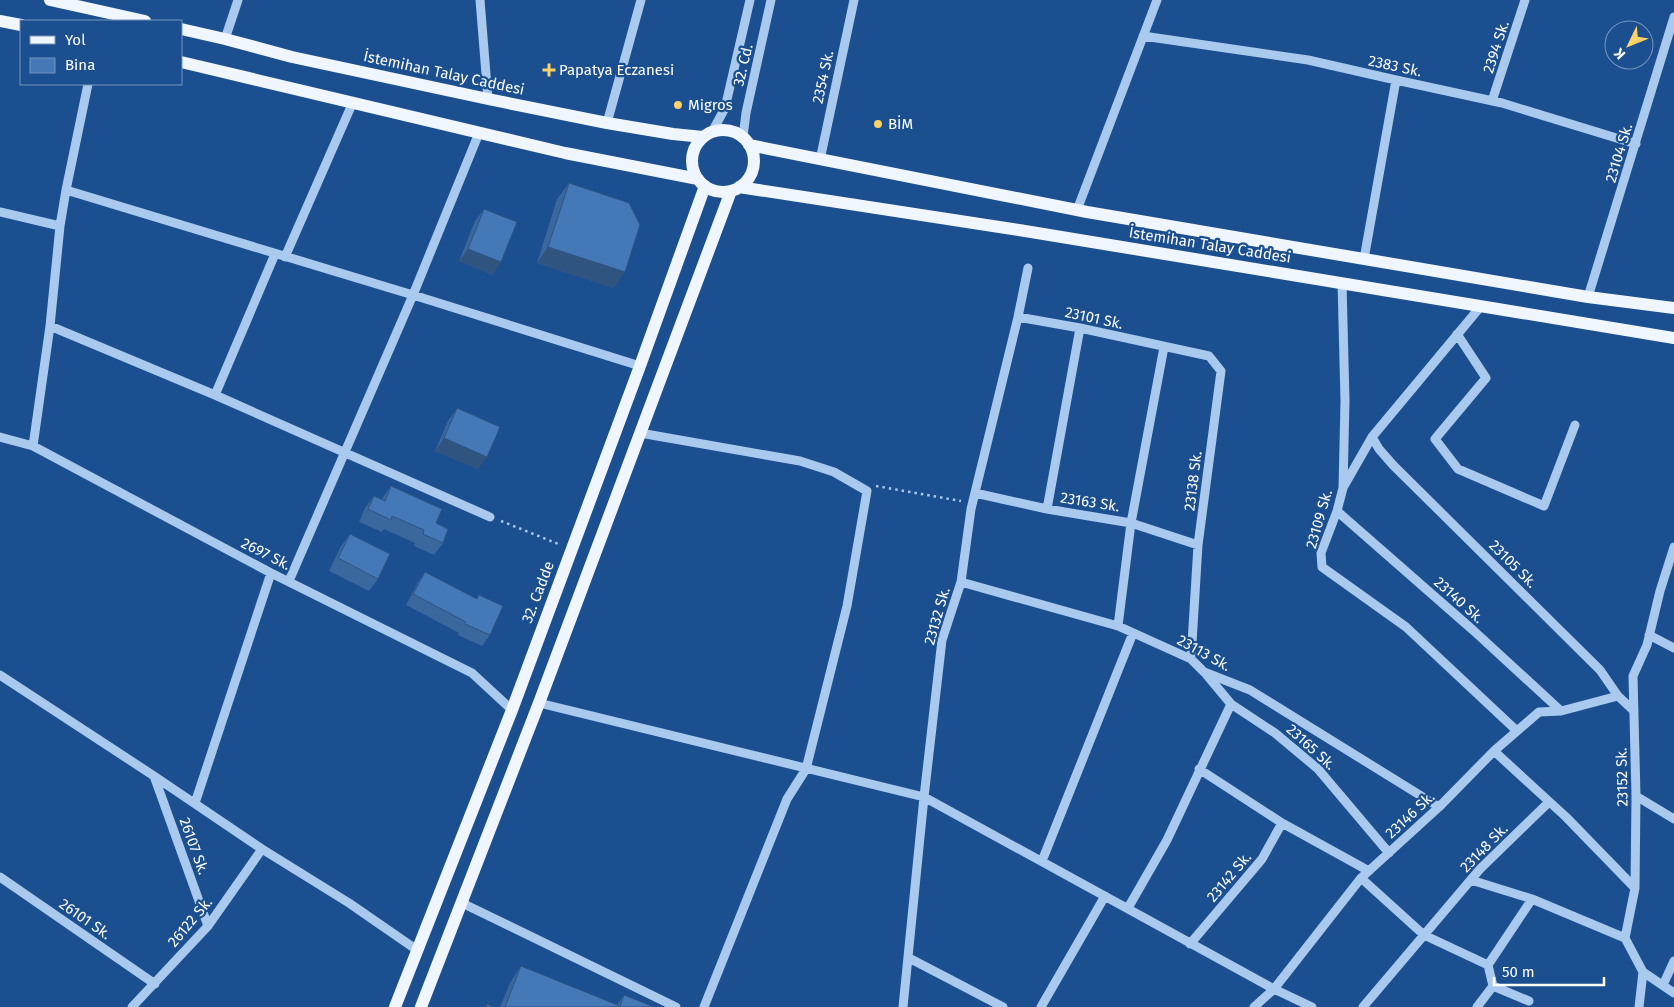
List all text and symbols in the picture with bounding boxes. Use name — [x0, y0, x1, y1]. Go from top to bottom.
street label: 2394 Sk. — [1479, 19, 1513, 75]
legend — [20, 20, 182, 85]
north arrow — [1604, 20, 1654, 70]
text: Yol — [65, 31, 86, 49]
street label: 32. Cd. — [729, 42, 757, 88]
text: K — [1610, 44, 1629, 63]
street label: İstemihan Talay Caddesi — [362, 47, 526, 99]
street label: 2354 Sk. — [809, 49, 837, 105]
street label: 2383 Sk. — [1367, 52, 1423, 80]
text: Bina — [65, 56, 95, 74]
place label: Papatya Eczanesi — [559, 61, 674, 79]
marker: Papatya Eczanesi — [543, 64, 555, 76]
place label: Migros — [688, 96, 733, 114]
marker: Migros — [672, 99, 684, 111]
place label: BİM — [888, 115, 913, 133]
marker: BİM — [872, 118, 884, 130]
street label: 23104 Sk. — [1602, 121, 1636, 185]
street label: İstemihan Talay Caddesi — [1128, 223, 1292, 267]
street label: 23101 Sk. — [1063, 303, 1125, 333]
street label: 23138 Sk. — [1180, 450, 1206, 512]
street label: 23109 Sk. — [1302, 487, 1336, 551]
street label: 23163 Sk. — [1059, 488, 1121, 516]
street label: 2697 Sk. — [238, 534, 294, 574]
street label: 23105 Sk. — [1485, 536, 1541, 592]
street label: 32. Cadde — [518, 558, 558, 626]
street label: 23140 Sk. — [1430, 573, 1488, 627]
street label: 23132 Sk. — [920, 585, 954, 647]
street label: 23113 Sk. — [1174, 631, 1234, 675]
street label: 23165 Sk. — [1283, 720, 1339, 774]
street label: 23152 Sk. — [1612, 747, 1632, 807]
street label: 23146 Sk. — [1382, 788, 1438, 842]
street label: 26107 Sk. — [175, 815, 213, 877]
street label: 23148 Sk. — [1456, 820, 1512, 876]
street label: 23142 Sk. — [1203, 848, 1255, 906]
street label: 26122 Sk. — [164, 893, 216, 951]
street label: 26101 Sk. — [56, 895, 114, 943]
scale bar — [1494, 954, 1604, 986]
text: 50 m — [1502, 963, 1535, 981]

